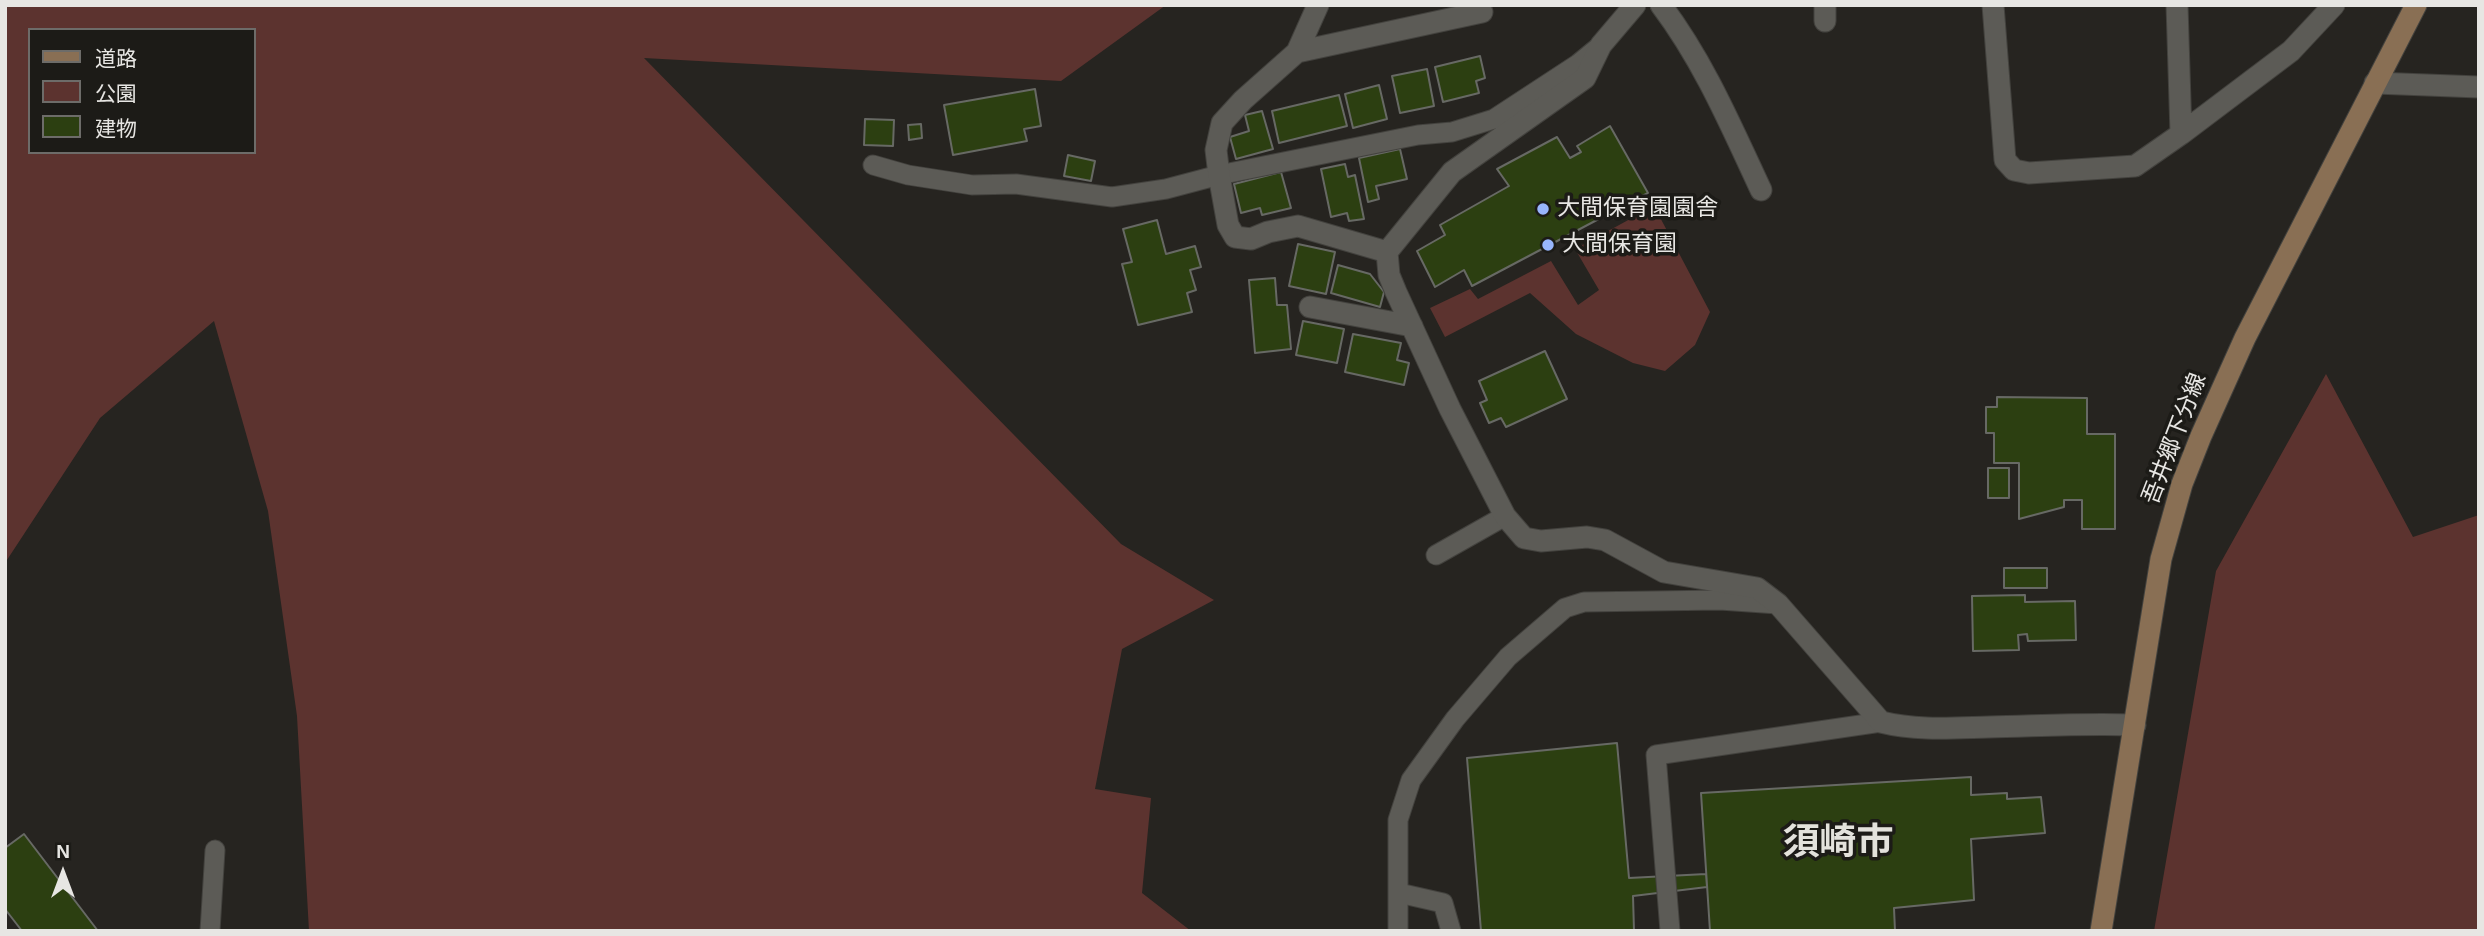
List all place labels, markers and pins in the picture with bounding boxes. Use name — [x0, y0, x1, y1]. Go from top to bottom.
place label: 大間保育園園舎 — [1557, 195, 1718, 223]
marker: 大間保育園園舎 — [1535, 201, 1551, 217]
place label: 大間保育園 — [1562, 231, 1677, 259]
marker: 大間保育園 — [1540, 237, 1556, 253]

